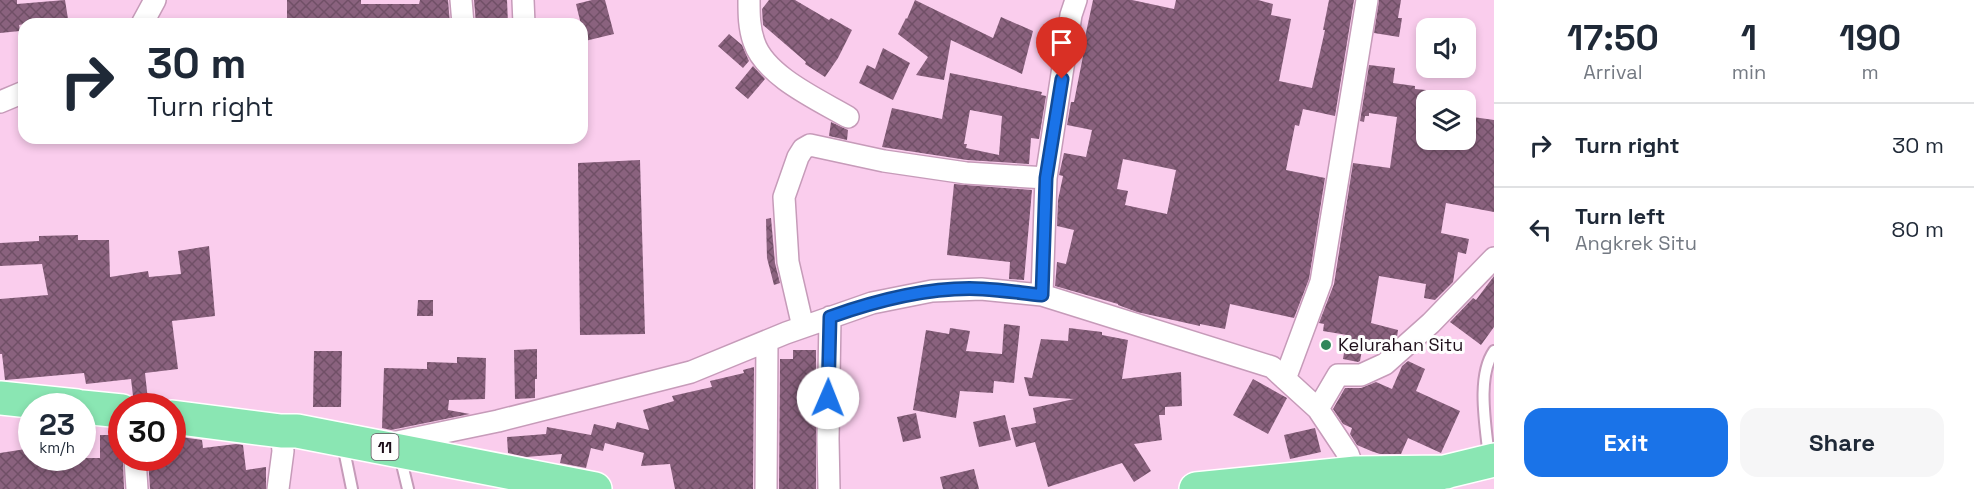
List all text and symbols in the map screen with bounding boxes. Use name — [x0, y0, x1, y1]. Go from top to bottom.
text: 17:50 — [1567, 15, 1659, 61]
text: 1 — [1741, 15, 1757, 61]
text: 190 — [1839, 15, 1901, 61]
pin — [1036, 17, 1087, 79]
map controls — [1416, 18, 1476, 150]
button: sound — [1416, 18, 1476, 78]
icon: arrive — [1045, 26, 1078, 59]
text: 30 m — [147, 37, 246, 90]
icon: right — [48, 42, 126, 120]
text: Arrival — [1583, 59, 1643, 85]
text: min — [1732, 59, 1766, 85]
text: m — [1861, 59, 1879, 85]
text: Turn right — [147, 89, 274, 124]
button: layers — [1416, 90, 1476, 150]
icon: right — [1524, 129, 1557, 162]
text: Turn right — [1575, 131, 1680, 159]
text: 30 m — [1892, 131, 1944, 159]
text: Turn left — [1575, 202, 1665, 230]
icon: left — [1524, 213, 1557, 246]
text: 80 m — [1892, 215, 1944, 243]
text: Angkrek Situ — [1575, 230, 1697, 256]
place label: Kelurahan Situ — [1338, 333, 1463, 356]
marker: Kelurahan Situ — [1319, 338, 1333, 352]
position arrow — [796, 366, 860, 430]
speed limit sign: 30 — [108, 393, 186, 471]
text: 23 — [39, 405, 75, 444]
button: Exit — [1524, 408, 1728, 477]
button: Share — [1740, 408, 1944, 477]
road number: 11 — [372, 434, 398, 460]
text: km/h — [39, 438, 75, 457]

